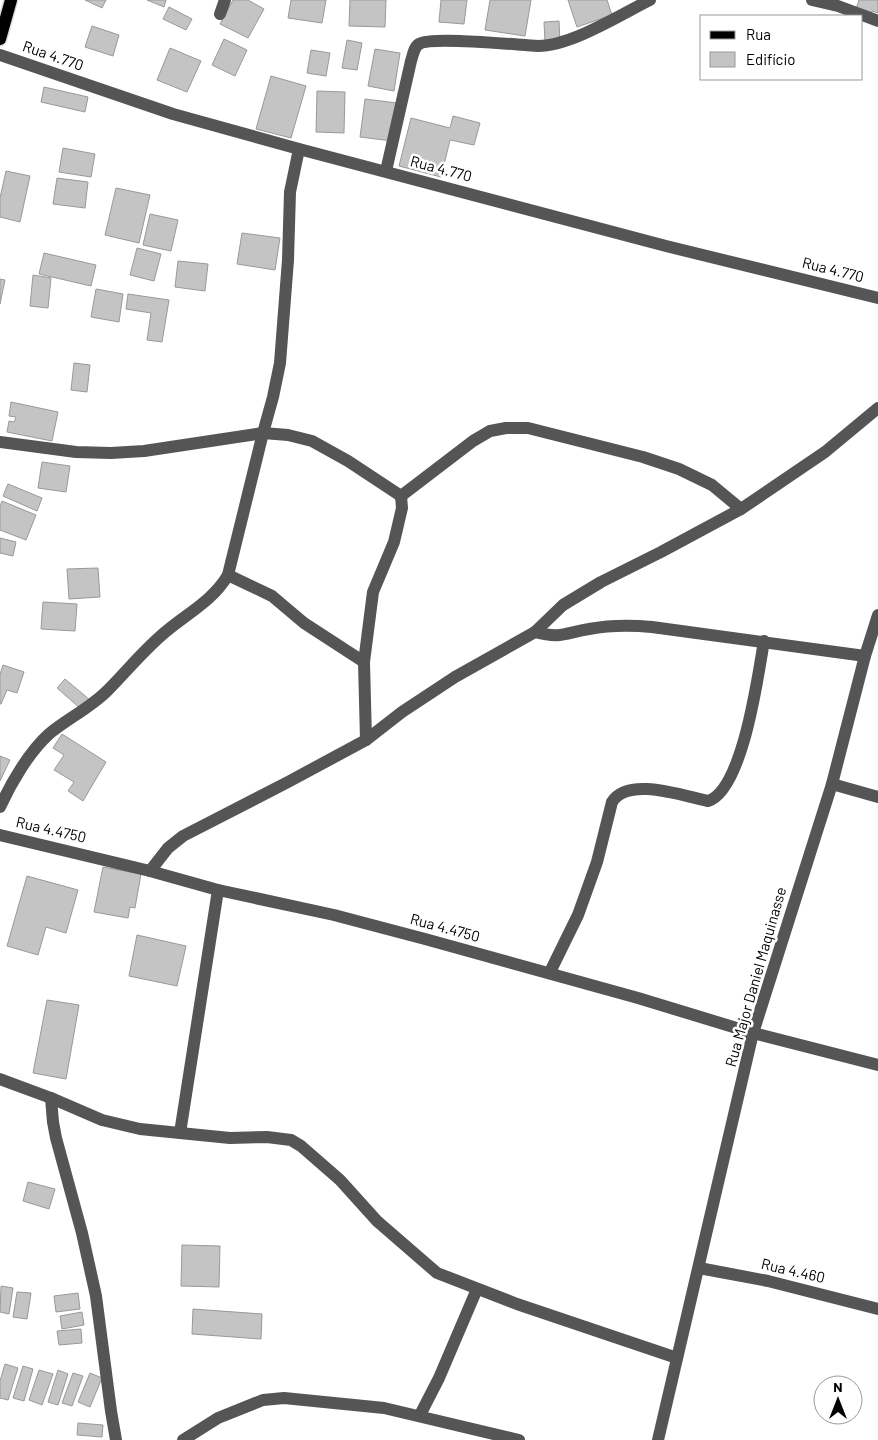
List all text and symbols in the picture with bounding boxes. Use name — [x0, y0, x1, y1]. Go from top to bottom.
legend — [700, 15, 863, 80]
text: Rua — [746, 25, 771, 43]
street label: Rua 4.770 — [21, 36, 86, 74]
text: Edifício — [746, 50, 795, 68]
street label: Rua 4.770 — [409, 151, 474, 185]
street label: Rua 4.770 — [801, 253, 866, 285]
street label: Rua 4.4750 — [14, 812, 88, 846]
street label: Rua Major Daniel Maquinasse — [721, 885, 789, 1069]
street label: Rua 4.4750 — [408, 909, 482, 945]
street label: Rua 4.460 — [760, 1254, 827, 1286]
north arrow — [813, 1375, 863, 1425]
text: N — [833, 1378, 843, 1395]

